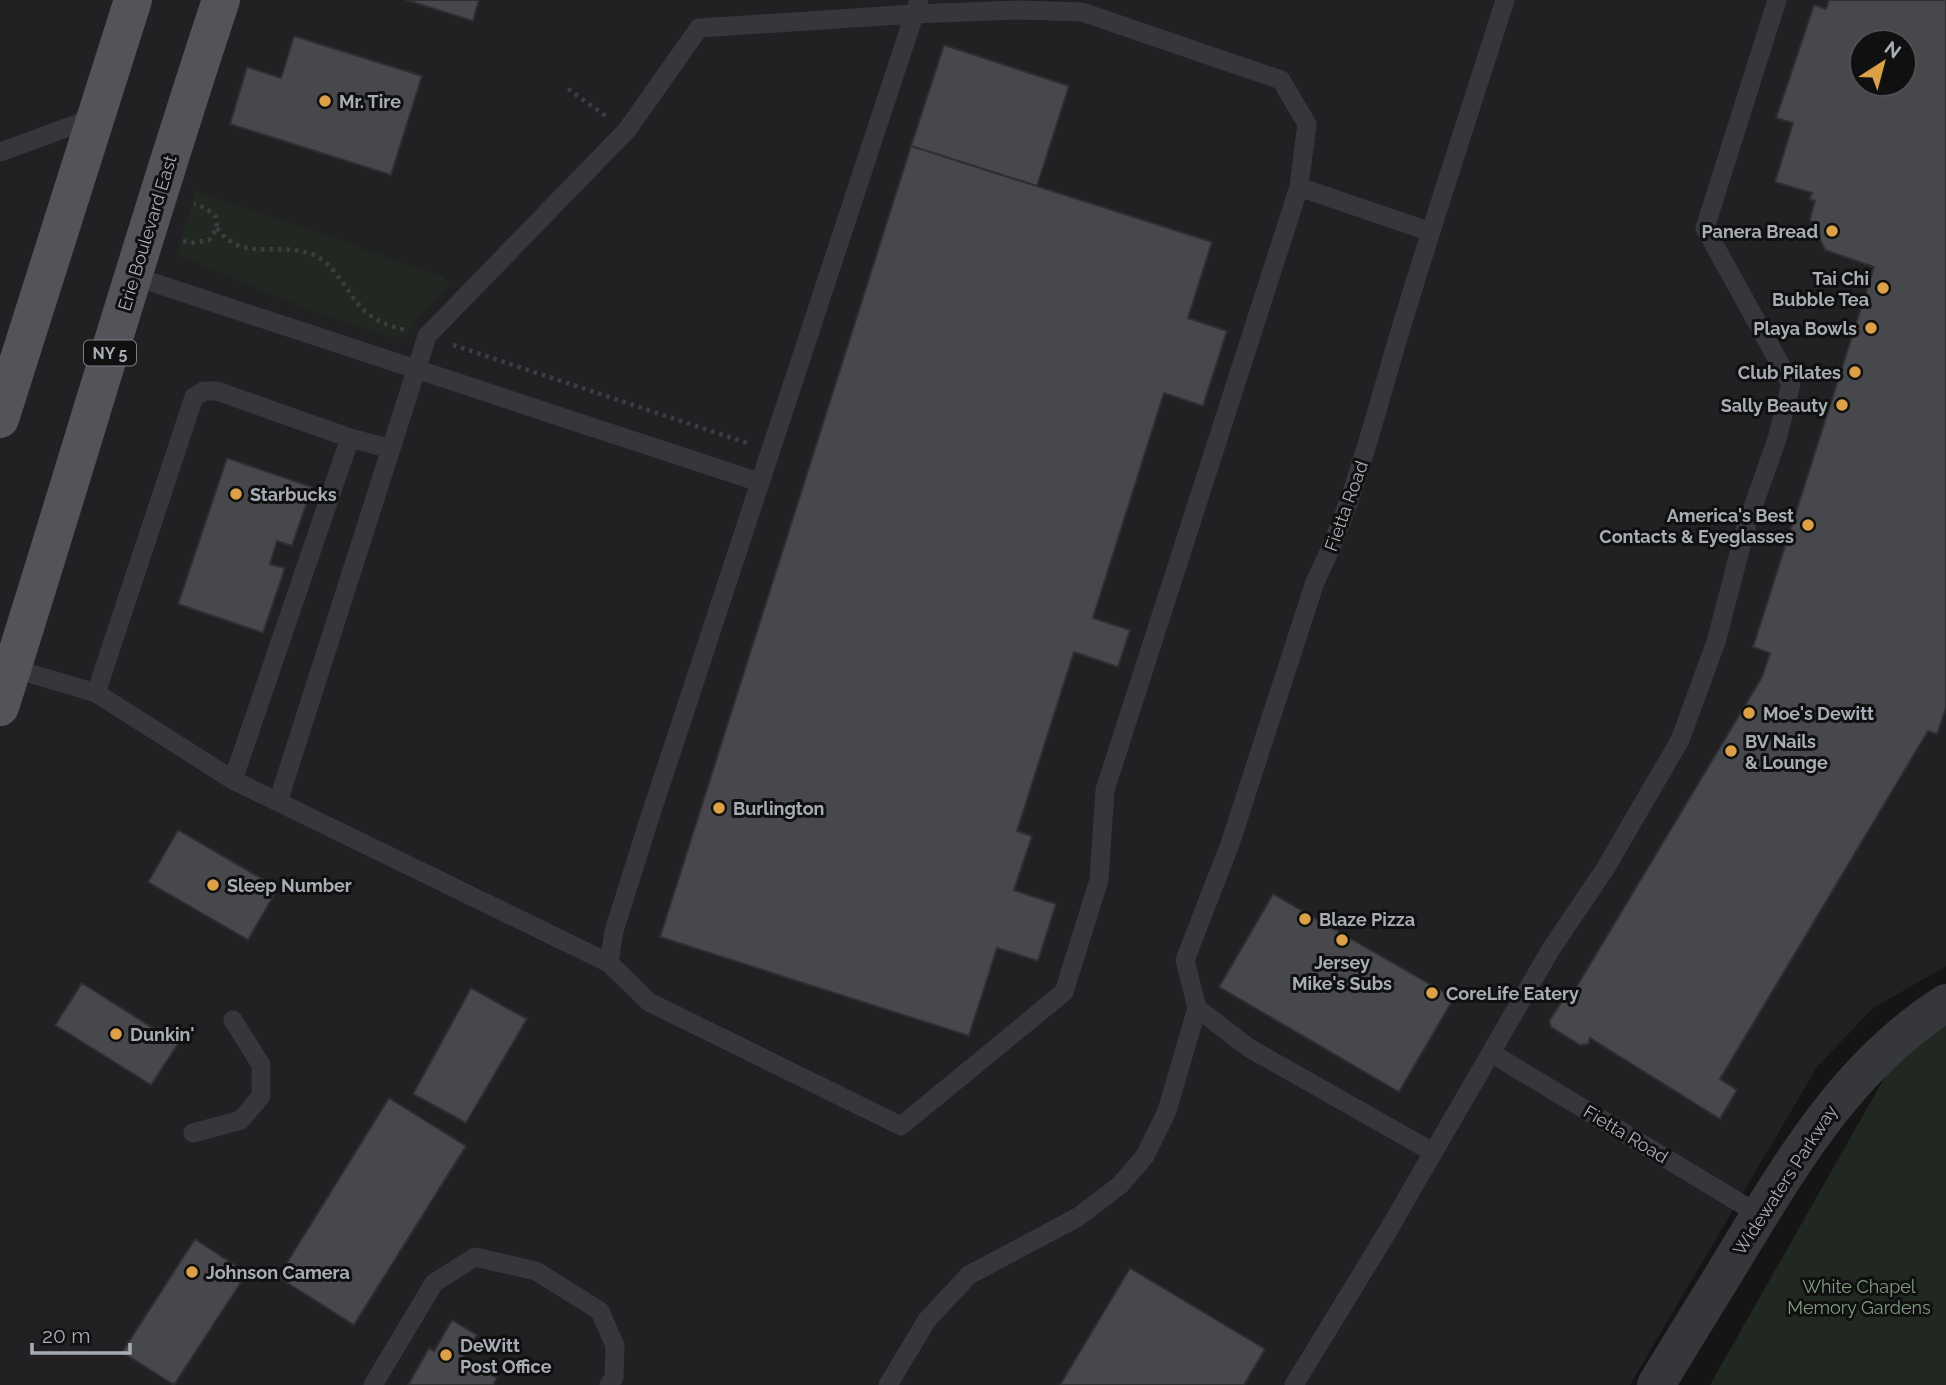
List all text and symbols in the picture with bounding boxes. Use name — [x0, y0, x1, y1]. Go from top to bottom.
north arrow — [1848, 28, 1918, 98]
text: N — [1881, 36, 1905, 62]
place label: Mr. Tire — [339, 91, 401, 112]
marker: Mr. Tire — [317, 93, 333, 109]
street label: Erie Boulevard East — [113, 153, 181, 313]
place label: Panera Bread — [1702, 221, 1818, 242]
marker: Panera Bread — [1824, 223, 1840, 239]
place label: Tai Chi Bubble Tea — [1772, 268, 1869, 310]
marker: Tai Chi Bubble Tea — [1875, 280, 1891, 296]
place label: Playa Bowls — [1753, 318, 1857, 339]
marker: Playa Bowls — [1863, 320, 1879, 336]
road number: NY 5 — [84, 340, 136, 366]
place label: Club Pilates — [1738, 362, 1841, 383]
marker: Club Pilates — [1847, 364, 1863, 380]
place label: Sally Beauty — [1721, 395, 1828, 416]
marker: Sally Beauty — [1834, 397, 1850, 413]
street label: Fietta Road — [1320, 458, 1372, 554]
place label: Starbucks — [250, 484, 337, 505]
marker: Starbucks — [228, 486, 244, 502]
place label: America's Best Contacts & Eyeglasses — [1599, 505, 1794, 547]
marker: America's Best Contacts & Eyeglasses — [1800, 517, 1816, 533]
place label: Moe's Dewitt — [1763, 703, 1874, 724]
marker: Moe's Dewitt — [1741, 705, 1757, 721]
place label: BV Nails & Lounge — [1745, 731, 1828, 773]
marker: BV Nails & Lounge — [1723, 743, 1739, 759]
place label: Burlington — [733, 798, 824, 819]
marker: Burlington — [711, 800, 727, 816]
place label: Sleep Number — [227, 875, 352, 896]
marker: Sleep Number — [205, 877, 221, 893]
place label: Blaze Pizza — [1319, 909, 1415, 930]
marker: Blaze Pizza — [1297, 911, 1313, 927]
marker: Jersey Mike's Subs — [1334, 932, 1350, 948]
place label: Jersey Mike's Subs — [1292, 952, 1392, 994]
place label: CoreLife Eatery — [1446, 983, 1579, 1004]
marker: CoreLife Eatery — [1424, 985, 1440, 1001]
place label: Dunkin' — [130, 1024, 194, 1045]
marker: Dunkin' — [108, 1026, 124, 1042]
street label: Fietta Road — [1580, 1101, 1672, 1167]
street label: Widewaters Parkway — [1729, 1101, 1842, 1259]
place label: Johnson Camera — [206, 1262, 350, 1283]
marker: Johnson Camera — [184, 1264, 200, 1280]
park label: White Chapel Memory Gardens — [1787, 1276, 1931, 1318]
scale bar — [32, 1312, 130, 1356]
text: 20 m — [42, 1323, 90, 1348]
place label: DeWitt Post Office — [460, 1335, 552, 1377]
marker: DeWitt Post Office — [438, 1347, 454, 1363]

